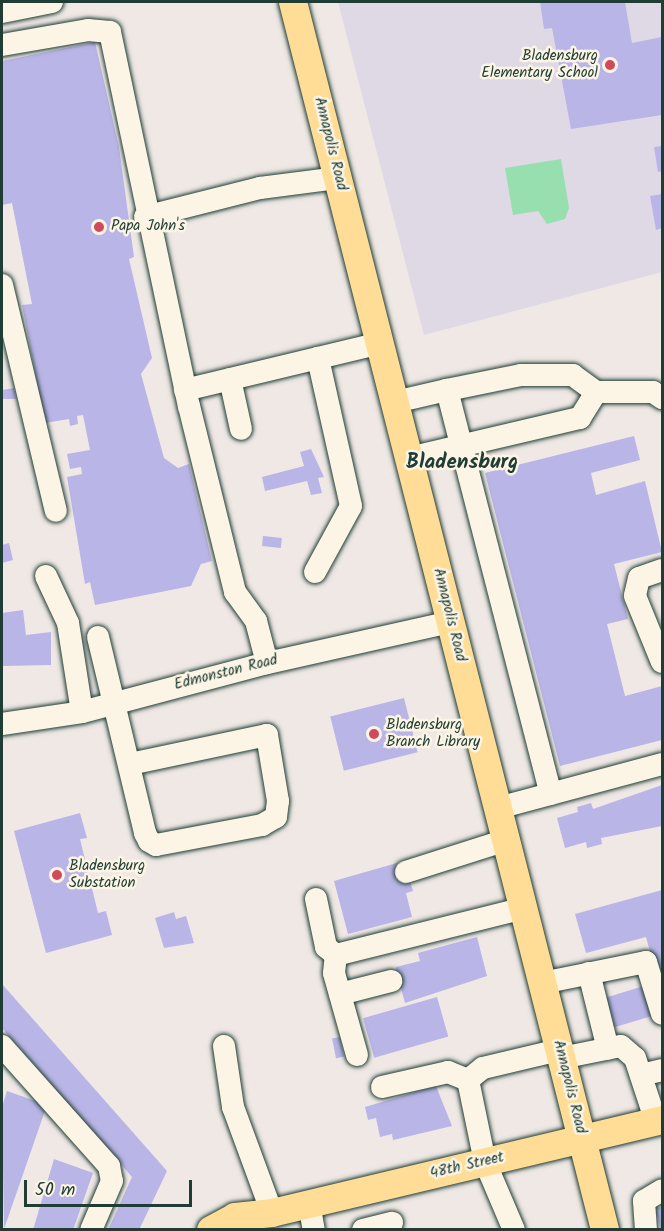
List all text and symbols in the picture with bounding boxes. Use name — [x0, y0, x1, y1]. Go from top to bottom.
place label: Bladensburg Elementary School — [481, 47, 598, 82]
marker: Bladensburg Elementary School — [603, 58, 617, 72]
street label: Annapolis Road — [310, 95, 350, 193]
place label: Papa John's — [111, 218, 185, 236]
marker: Papa John's — [92, 220, 106, 234]
district label: Bladensburg — [406, 450, 518, 476]
street label: Annapolis Road — [429, 566, 469, 664]
street label: Edmonston Road — [172, 651, 280, 695]
place label: Bladensburg Branch Library — [386, 716, 480, 751]
marker: Bladensburg Branch Library — [367, 727, 381, 741]
place label: Bladensburg Substation — [69, 857, 145, 892]
marker: Bladensburg Substation — [50, 868, 64, 882]
street label: Annapolis Road — [549, 1038, 589, 1136]
street label: 48th Street — [428, 1149, 506, 1183]
scale bar — [27, 1168, 195, 1206]
text: 50 m — [35, 1176, 75, 1205]

